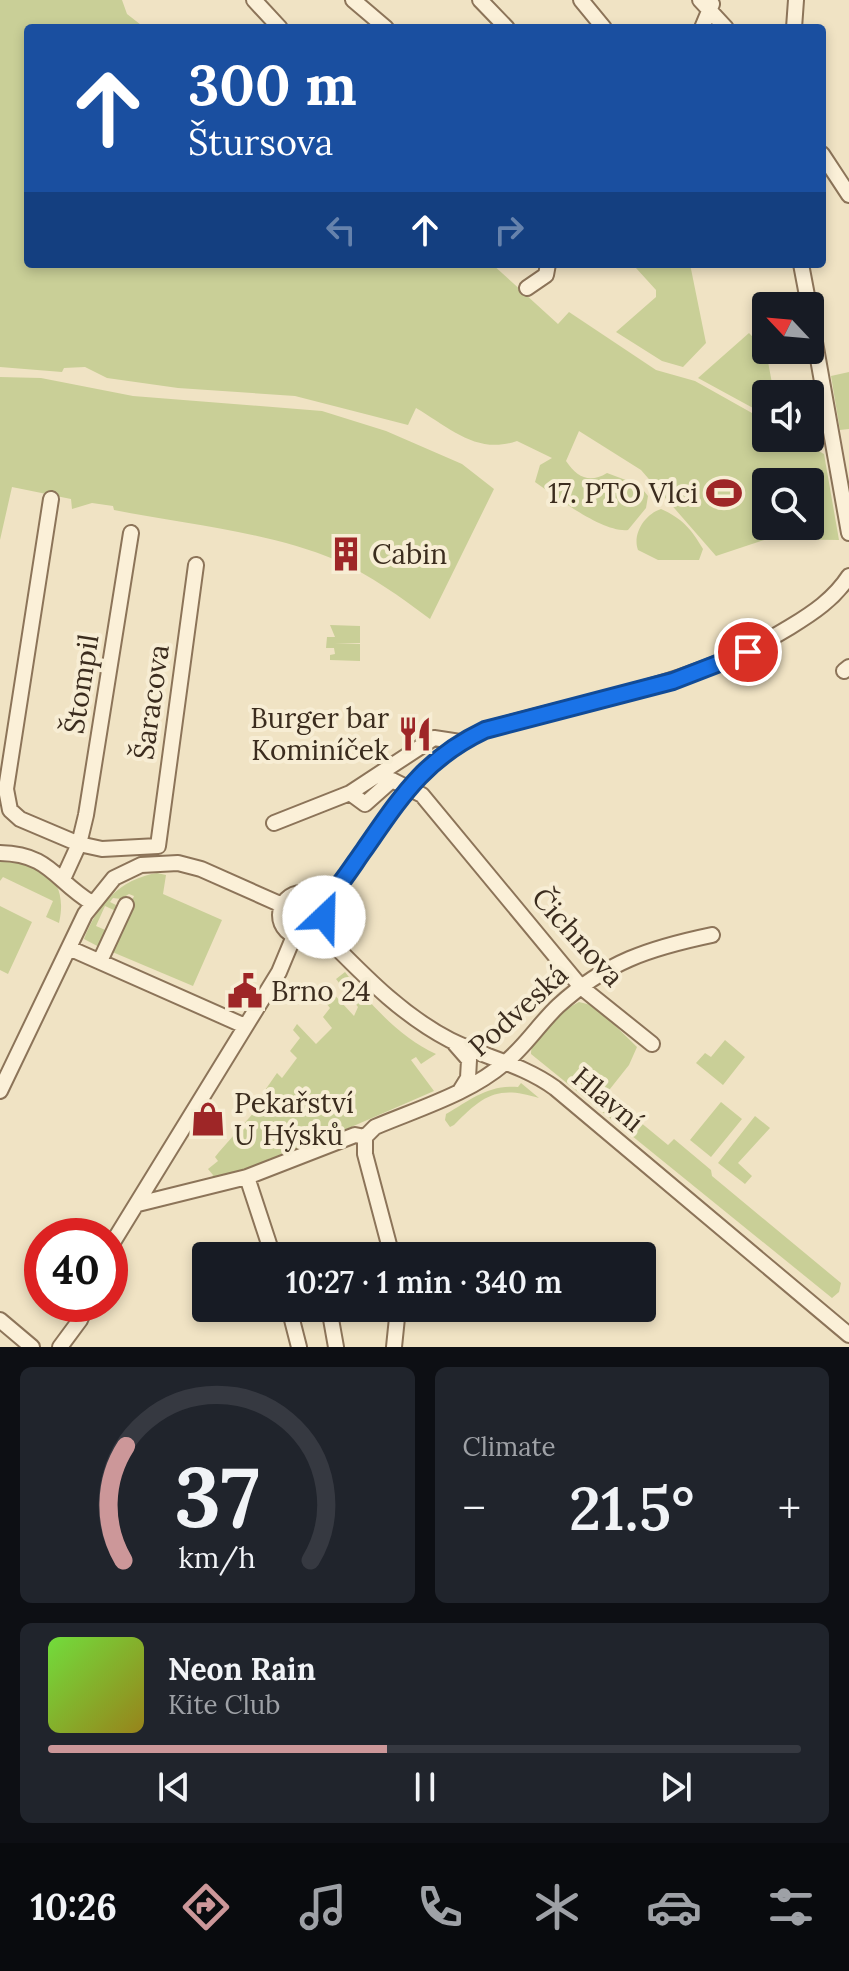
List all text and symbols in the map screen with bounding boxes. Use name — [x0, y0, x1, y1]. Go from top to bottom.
text: 300 m — [188, 49, 357, 120]
icon: ahead — [56, 56, 160, 160]
text: Štursova — [188, 119, 333, 165]
icon: left — [319, 208, 363, 252]
icon: ahead — [403, 208, 447, 252]
icon: right — [487, 208, 531, 252]
north arrow — [752, 292, 824, 364]
map controls — [752, 292, 824, 540]
button: sound — [752, 380, 824, 452]
button: search — [752, 468, 824, 540]
sports icon: 17. PTO Vlci — [705, 474, 743, 512]
place label: 17. PTO Vlci — [548, 475, 698, 511]
building icon: Cabin — [327, 535, 365, 573]
place label: Cabin — [372, 536, 447, 572]
pin — [714, 618, 782, 686]
icon: arrive — [726, 630, 770, 674]
street label: Štompil — [55, 632, 107, 736]
street label: Šaracova — [125, 642, 177, 762]
place label: Burger bar Kominíček — [250, 700, 389, 768]
restaurant icon: Burger bar Kominíček — [396, 715, 434, 753]
position arrow — [282, 875, 366, 959]
street label: Čichnova — [524, 880, 632, 994]
street label: Podveská — [461, 956, 575, 1064]
public building icon: Brno 24 — [226, 972, 264, 1010]
place label: Brno 24 — [271, 973, 371, 1009]
street label: Hlavní — [565, 1059, 651, 1139]
place label: Pekařství U Hýsků — [234, 1085, 354, 1153]
shop icon: Pekařství U Hýsků — [189, 1100, 227, 1138]
speed limit sign: 40 — [24, 1218, 128, 1322]
text: 10:27 · 1 min · 340 m — [286, 1263, 562, 1301]
text: Climate — [463, 1430, 556, 1463]
text: 37 — [174, 1443, 260, 1550]
text: 21.5° — [569, 1470, 695, 1546]
text: − — [463, 1480, 486, 1536]
text: + — [778, 1480, 801, 1536]
text: km/h — [179, 1539, 256, 1576]
text: Neon Rain — [168, 1650, 316, 1688]
text: Kite Club — [168, 1688, 280, 1721]
icon: previous — [152, 1765, 196, 1809]
icon: pause — [403, 1765, 447, 1809]
icon: next — [654, 1765, 698, 1809]
icon: directions — [178, 1879, 234, 1935]
icon: music — [295, 1879, 351, 1935]
icon: phone — [412, 1879, 468, 1935]
icon: climate — [529, 1879, 585, 1935]
icon: car — [646, 1879, 702, 1935]
icon: filters — [763, 1879, 819, 1935]
text: 10:26 — [30, 1884, 117, 1930]

